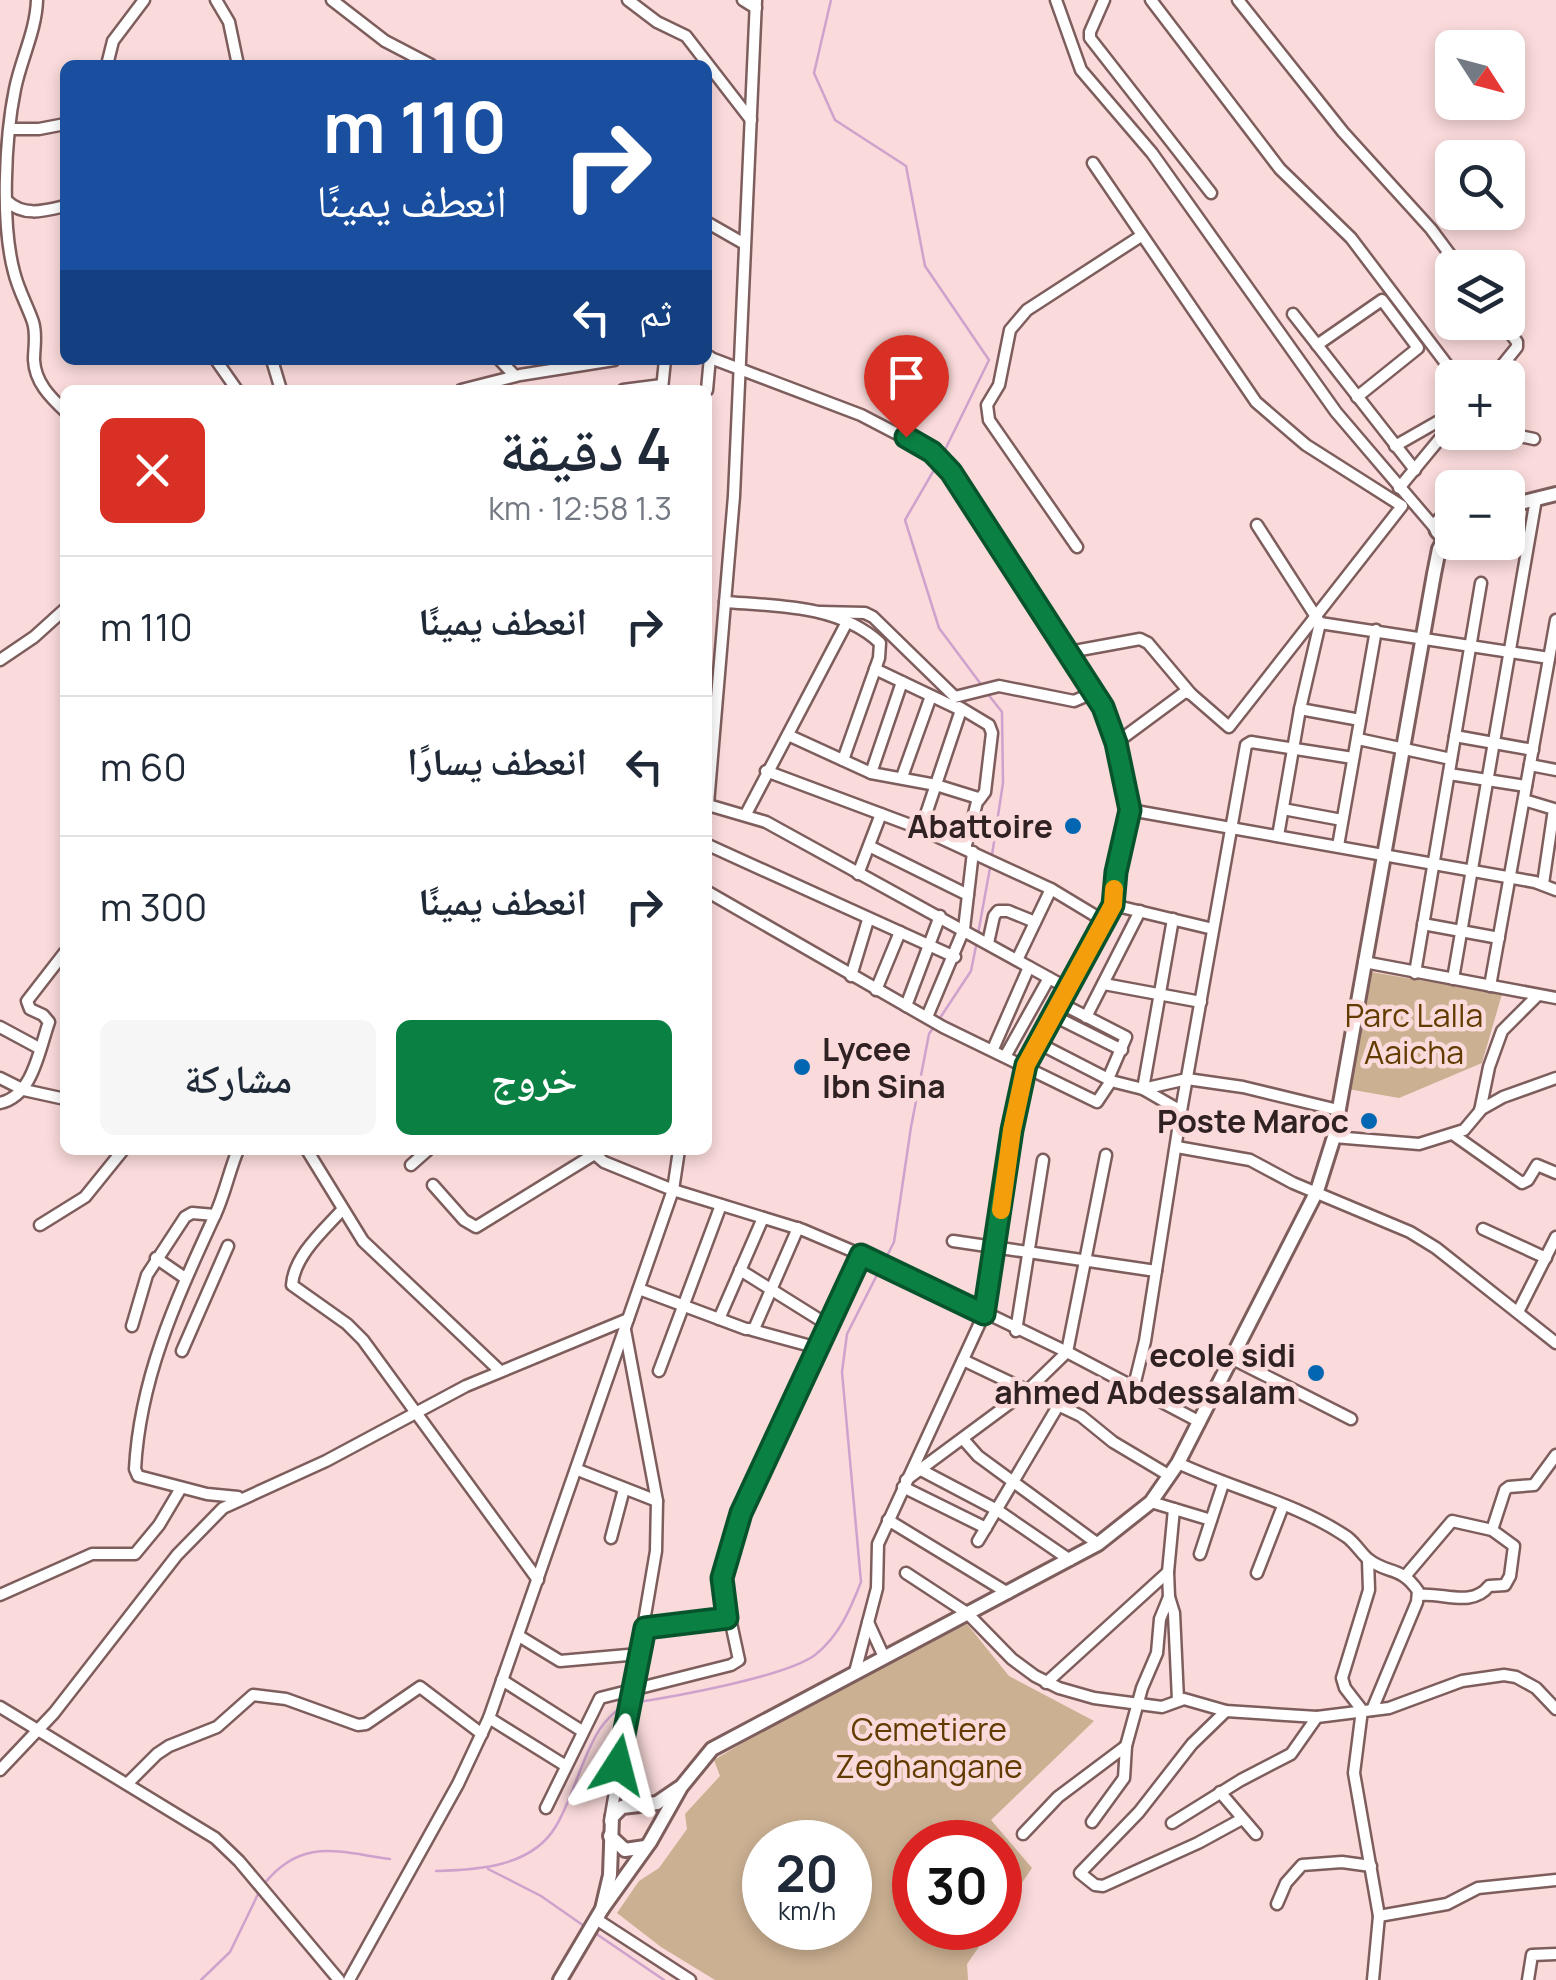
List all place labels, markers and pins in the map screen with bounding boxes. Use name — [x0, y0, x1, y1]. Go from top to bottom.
pin — [864, 335, 949, 438]
place label: Abattoire — [907, 804, 1053, 848]
marker: Abattoire — [1062, 815, 1084, 837]
place label: Lycee Ibn Sina — [822, 1027, 946, 1108]
marker: Lycee Ibn Sina — [791, 1056, 813, 1078]
place label: Poste Maroc — [1157, 1099, 1349, 1143]
marker: Poste Maroc — [1358, 1110, 1380, 1132]
place label: ecole sidi ahmed Abdessalam — [994, 1333, 1296, 1414]
marker: ecole sidi ahmed Abdessalam — [1305, 1362, 1327, 1384]

